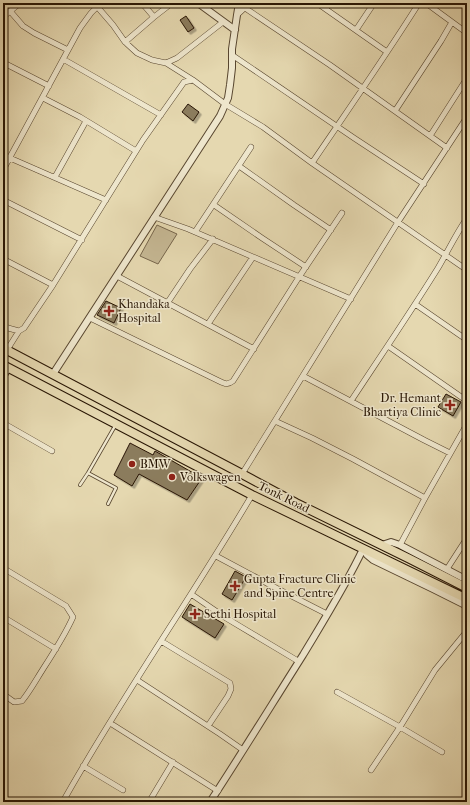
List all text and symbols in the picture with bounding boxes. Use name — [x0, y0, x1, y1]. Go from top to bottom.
place label: Khandaka Hospital — [118, 297, 170, 325]
marker: Khandaka Hospital — [103, 305, 115, 317]
place label: Dr. Hemant Bhartiya Clinic — [363, 391, 442, 419]
marker: Dr. Hemant Bhartiya Clinic — [444, 399, 456, 411]
place label: BMW — [140, 457, 172, 471]
marker: BMW — [127, 459, 137, 469]
place label: Volkswagen — [179, 470, 241, 484]
marker: Volkswagen — [167, 472, 177, 482]
street label: Tonk Road — [256, 479, 312, 516]
place label: Gupta Fracture Clinic and Spine Centre — [244, 572, 356, 600]
marker: Gupta Fracture Clinic and Spine Centre — [229, 580, 241, 592]
place label: Sethi Hospital — [204, 607, 277, 621]
marker: Sethi Hospital — [189, 608, 201, 620]

